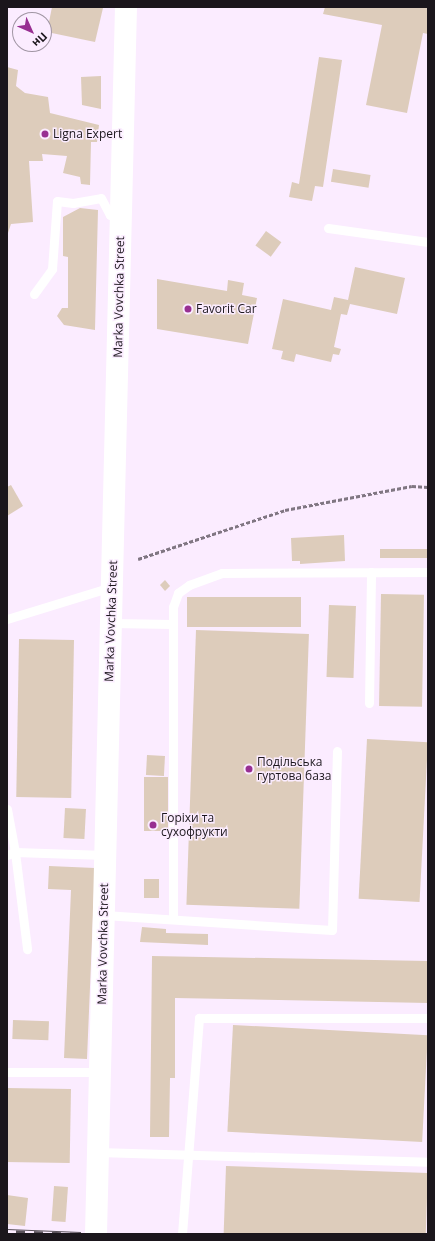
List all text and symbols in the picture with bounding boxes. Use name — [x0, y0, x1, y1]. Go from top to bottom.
north arrow — [12, 12, 52, 52]
text: Пн — [29, 29, 51, 51]
place label: Ligna Expert — [53, 127, 122, 141]
marker: Ligna Expert — [40, 129, 50, 139]
street label: Marka Vovchka Street — [111, 236, 127, 358]
place label: Favorit Car — [196, 302, 257, 316]
marker: Favorit Car — [183, 304, 193, 314]
street label: Marka Vovchka Street — [102, 560, 120, 682]
place label: Подільська гуртова база — [257, 755, 331, 783]
marker: Подільська гуртова база — [244, 764, 254, 774]
place label: Горіхи та сухофрукти — [161, 811, 228, 839]
marker: Горіхи та сухофрукти — [148, 820, 158, 830]
street label: Marka Vovchka Street — [95, 883, 111, 1005]

